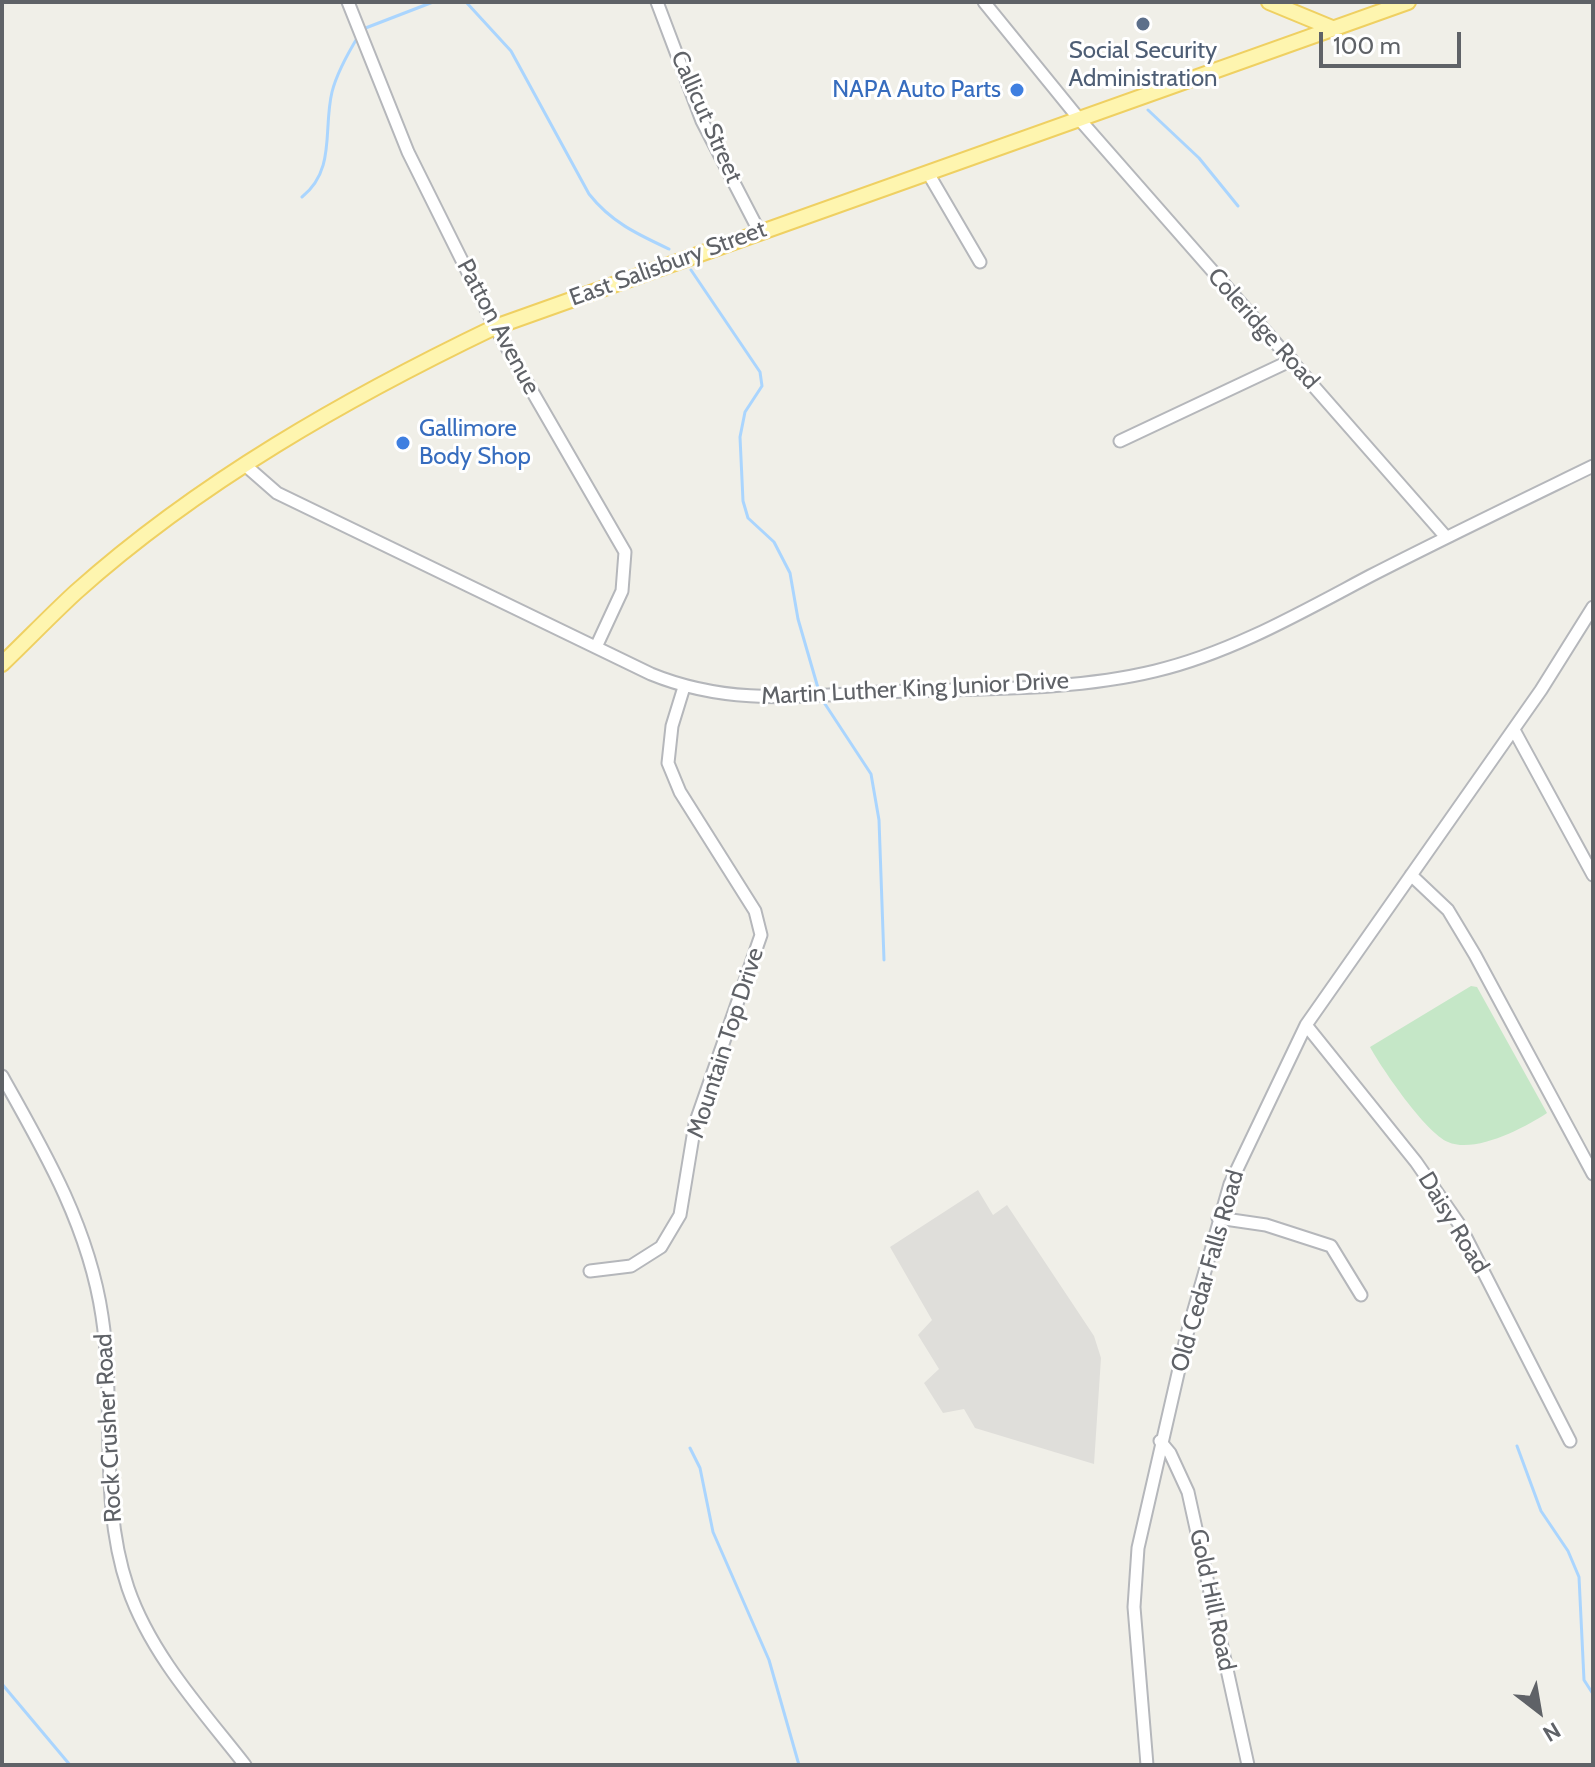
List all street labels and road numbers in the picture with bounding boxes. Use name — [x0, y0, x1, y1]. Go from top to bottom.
street label: Callicut Street — [664, 47, 748, 187]
street label: East Salisbury Street — [566, 215, 770, 313]
street label: Patton Avenue — [450, 255, 546, 399]
street label: Coleridge Road — [1201, 262, 1325, 396]
street label: Martin Luther King Junior Drive — [760, 667, 1070, 711]
street label: Mountain Top Drive — [682, 944, 770, 1142]
street label: Old Cedar Falls Road — [1165, 1167, 1251, 1375]
street label: Daisy Road — [1411, 1167, 1495, 1279]
street label: Rock Crusher Road — [90, 1333, 128, 1523]
street label: Gold Hill Road — [1183, 1527, 1241, 1673]

